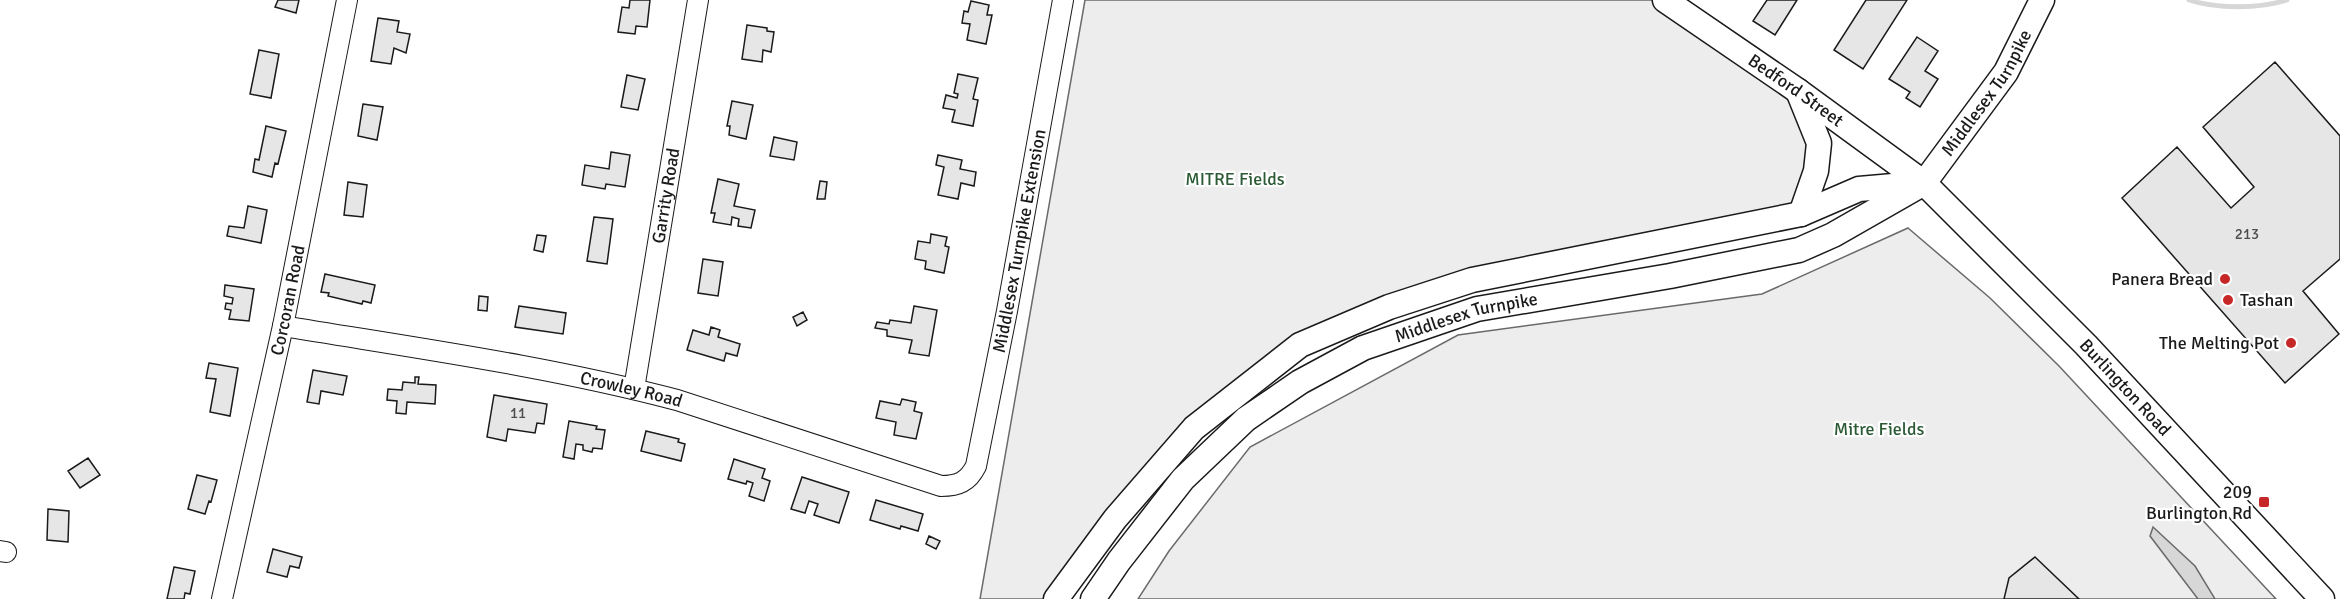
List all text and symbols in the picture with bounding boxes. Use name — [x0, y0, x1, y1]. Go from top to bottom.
street label: Middlesex Turnpike — [1937, 26, 2036, 160]
street label: Bedford Street — [1744, 49, 1848, 132]
street label: Middlesex Turnpike Extension — [988, 127, 1051, 355]
street label: Garrity Road — [647, 146, 684, 245]
park label: MITRE Fields — [1185, 168, 1285, 190]
house number: 213 — [2235, 225, 2259, 243]
street label: Corcoran Road — [266, 243, 310, 358]
place label: Panera Bread — [2111, 268, 2213, 290]
marker: Panera Bread — [2218, 272, 2232, 286]
street label: Middlesex Turnpike — [1392, 288, 1539, 347]
place label: Tashan — [2240, 289, 2293, 311]
marker: Tashan — [2221, 293, 2235, 307]
place label: The Melting Pot — [2159, 332, 2279, 354]
street label: Burlington Road — [2075, 334, 2176, 440]
marker: The Melting Pot — [2284, 336, 2298, 350]
street label: Crowley Road — [578, 367, 685, 412]
house number: 11 — [510, 404, 526, 422]
park label: Mitre Fields — [1834, 418, 1924, 440]
place label: 209 Burlington Rd — [2146, 481, 2252, 524]
marker: 209 Burlington Rd — [2257, 495, 2271, 509]

